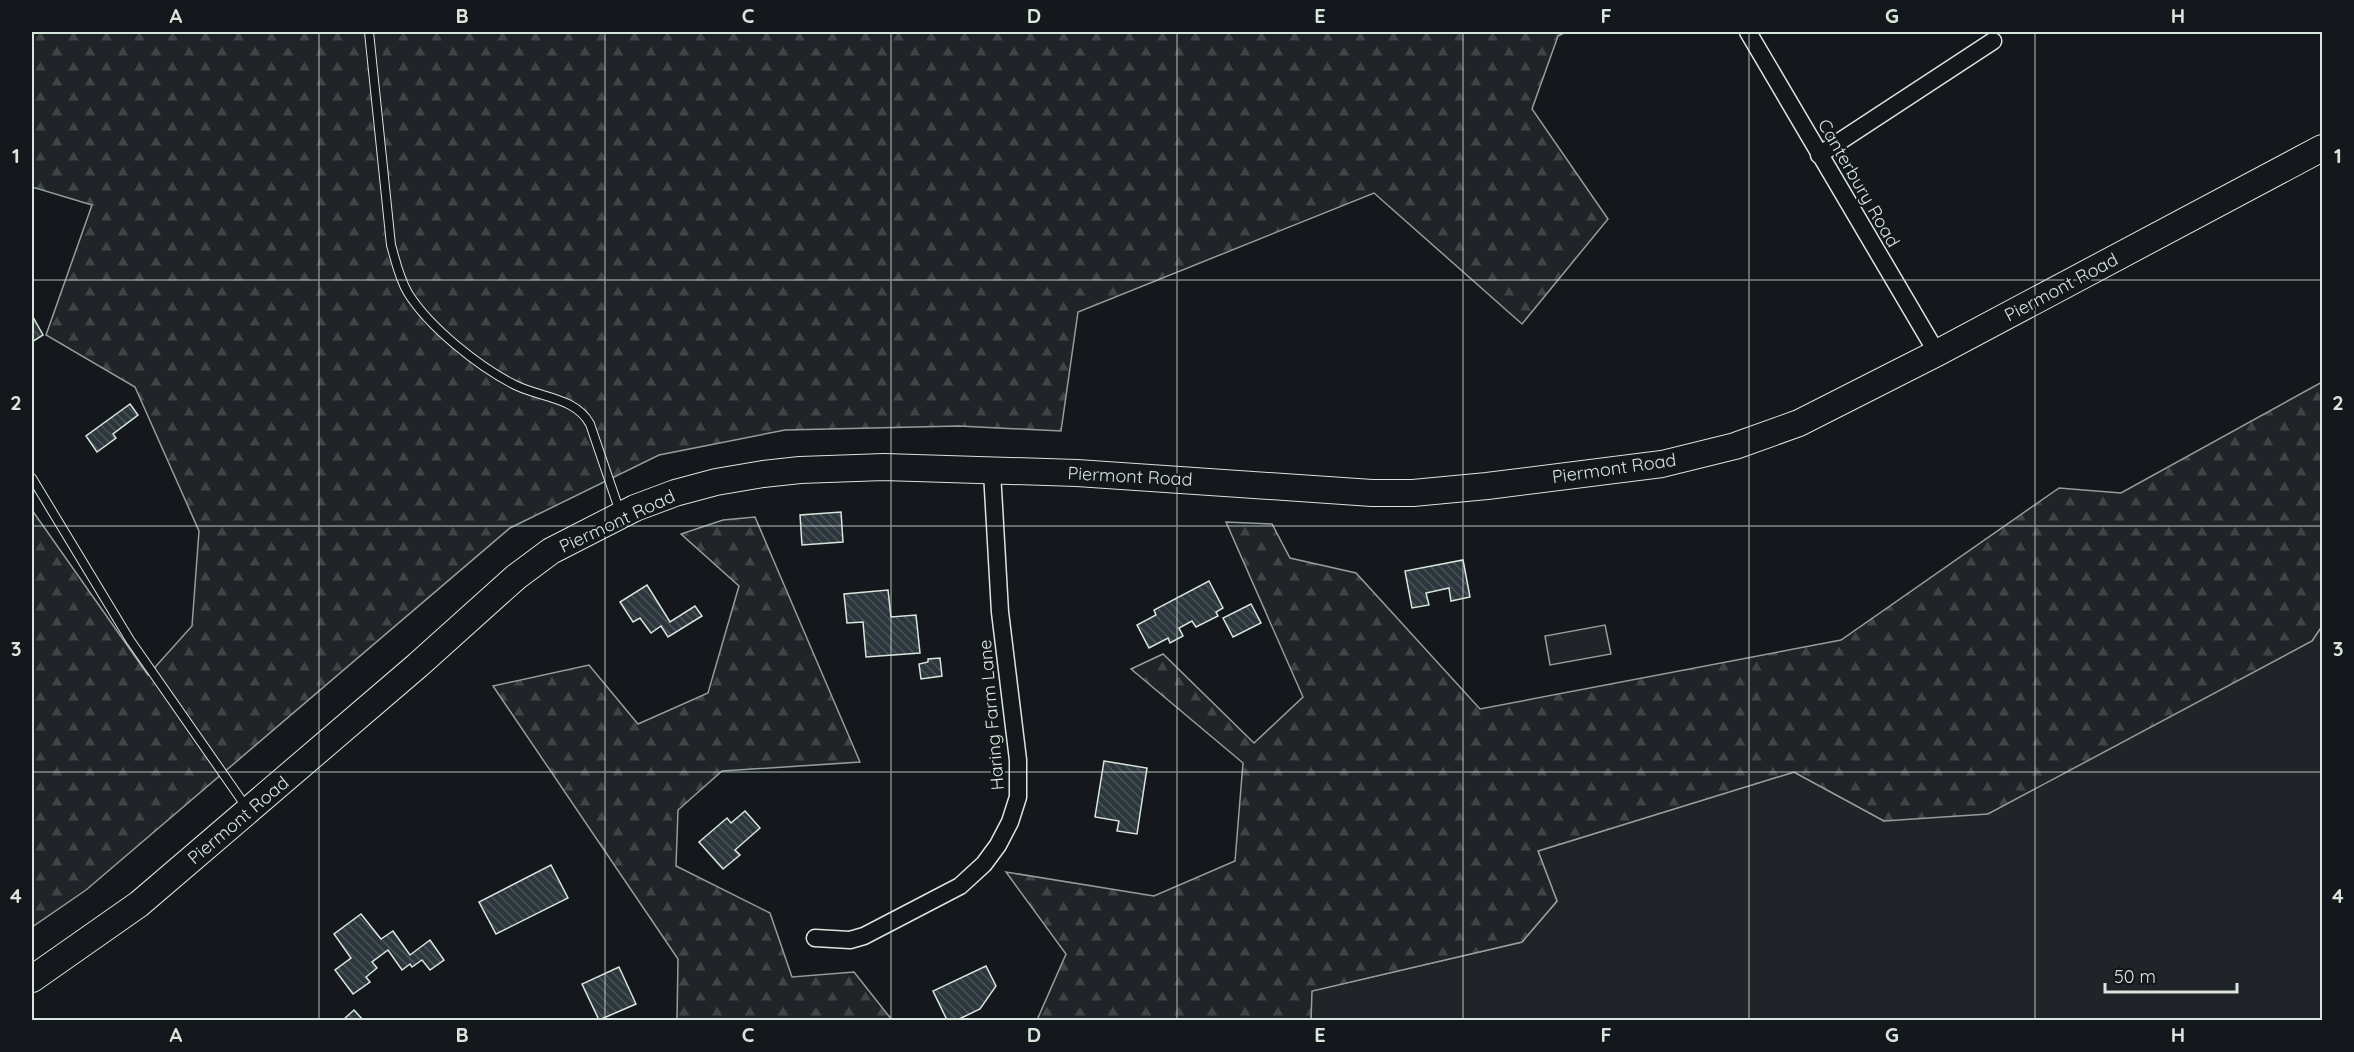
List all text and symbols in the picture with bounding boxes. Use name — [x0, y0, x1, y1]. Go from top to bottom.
text: A — [170, 3, 183, 28]
text: B — [455, 3, 469, 28]
text: C — [742, 3, 755, 28]
text: D — [1027, 3, 1041, 28]
text: E — [1314, 3, 1326, 28]
text: F — [1600, 3, 1612, 28]
text: G — [1885, 3, 1899, 28]
text: H — [2171, 3, 2185, 28]
street label: Canterbury Road — [1813, 115, 1905, 251]
text: 1 — [12, 143, 20, 168]
text: 1 — [2334, 143, 2342, 168]
street label: Piermont Road — [2000, 247, 2122, 327]
text: 2 — [10, 390, 22, 415]
text: 2 — [2332, 390, 2344, 415]
street label: Piermont Road — [1550, 448, 1678, 488]
street label: Piermont Road — [1067, 461, 1193, 491]
street label: Piermont Road — [555, 484, 679, 558]
text: 3 — [11, 636, 21, 661]
text: 3 — [2333, 636, 2343, 661]
street label: Haring Farm Lane — [973, 639, 1009, 791]
street label: Piermont Road — [183, 771, 293, 869]
text: 4 — [10, 883, 22, 908]
text: 4 — [2332, 883, 2344, 908]
scale bar — [2105, 956, 2237, 994]
text: 50 m — [2114, 965, 2156, 988]
text: A — [170, 1022, 183, 1047]
text: B — [455, 1022, 469, 1047]
text: C — [742, 1022, 755, 1047]
text: D — [1027, 1022, 1041, 1047]
text: E — [1314, 1022, 1326, 1047]
text: F — [1600, 1022, 1612, 1047]
text: G — [1885, 1022, 1899, 1047]
text: H — [2171, 1022, 2185, 1047]

